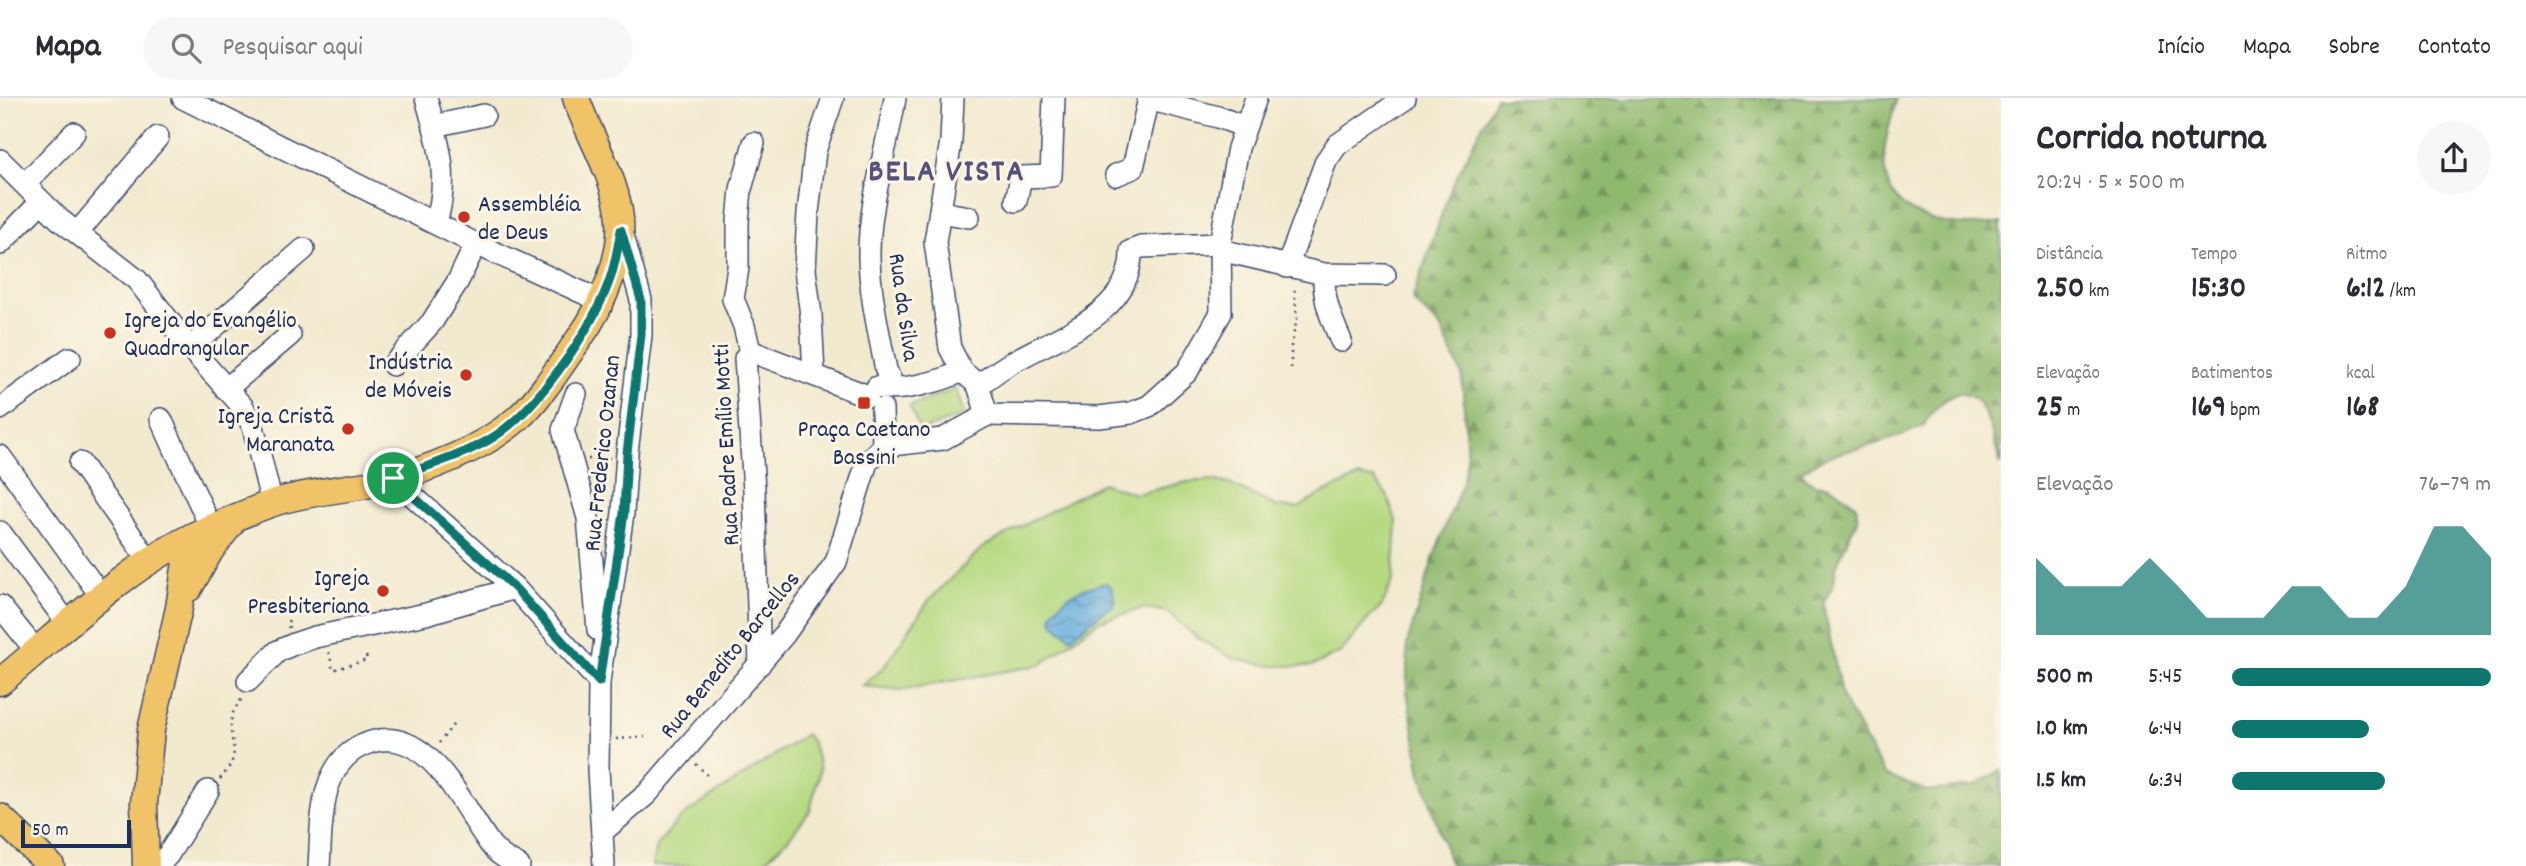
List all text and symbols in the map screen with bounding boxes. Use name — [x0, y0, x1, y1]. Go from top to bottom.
search box — [143, 17, 633, 80]
text: Mapa — [35, 25, 101, 72]
icon: search — [167, 29, 205, 67]
text: Pesquisar aqui — [223, 30, 363, 67]
text: Início — [2157, 31, 2205, 65]
text: Mapa — [2243, 31, 2291, 65]
text: Sobre — [2329, 31, 2380, 65]
text: Contato — [2418, 31, 2491, 65]
text: Corrida noturna — [2036, 113, 2266, 168]
button: share — [2417, 121, 2491, 195]
district label: BELA VISTA — [868, 151, 1026, 197]
text: 20:24 · 5 × 500 m — [2036, 167, 2185, 200]
place label: Assembléia de Deus — [478, 189, 581, 251]
marker: Assembléia de Deus — [456, 209, 472, 225]
text: Distância — [2036, 242, 2103, 269]
text: Tempo — [2191, 242, 2237, 269]
text: Ritmo — [2346, 242, 2387, 269]
street label: Rua da Silva — [878, 251, 927, 364]
text: 2.50 — [2036, 269, 2084, 312]
text: 15:30 — [2191, 269, 2246, 312]
text: 6:12 — [2346, 269, 2385, 312]
text: km — [2084, 279, 2110, 306]
text: /km — [2385, 279, 2416, 306]
place label: Igreja do Evangélio Quadrangular — [124, 305, 297, 367]
marker: Igreja do Evangélio Quadrangular — [102, 325, 118, 341]
street label: Rua Padre Emílio Motti — [706, 343, 750, 547]
place label: Indústria de Móveis — [365, 347, 453, 409]
street label: Rua Frederico Ozanan — [577, 353, 631, 553]
text: Elevação — [2036, 361, 2100, 388]
text: Batimentos — [2191, 361, 2273, 388]
text: kcal — [2346, 361, 2375, 388]
marker: Indústria de Móveis — [458, 367, 474, 383]
text: 25 — [2036, 388, 2063, 431]
text: 169 — [2191, 388, 2226, 431]
text: 168 — [2346, 388, 2379, 431]
marker: Praça Caetano Bassini — [856, 395, 872, 411]
text: m — [2063, 398, 2080, 425]
text: bpm — [2226, 398, 2260, 425]
place label: Igreja Cristã Maranata — [217, 401, 335, 463]
place label: Praça Caetano Bassini — [797, 414, 931, 476]
marker: Igreja Cristã Maranata — [340, 421, 356, 437]
pin — [363, 448, 423, 508]
icon: arrive — [374, 459, 412, 497]
text: Elevação — [2036, 469, 2113, 502]
text: 76–79 m — [2419, 469, 2491, 502]
place label: Igreja Presbiteriana — [247, 563, 370, 625]
street label: Rua Benedito Barcellos — [653, 565, 810, 747]
marker: Igreja Presbiteriana — [375, 583, 391, 599]
text: 500 m — [2036, 661, 2093, 694]
text: 5:45 — [2148, 661, 2183, 694]
text: 1.0 km — [2036, 713, 2088, 746]
text: 6:44 — [2148, 713, 2182, 746]
text: 1.5 km — [2036, 765, 2086, 798]
text: 6:34 — [2148, 765, 2183, 798]
scale bar — [21, 817, 131, 849]
text: 50 m — [32, 818, 69, 845]

